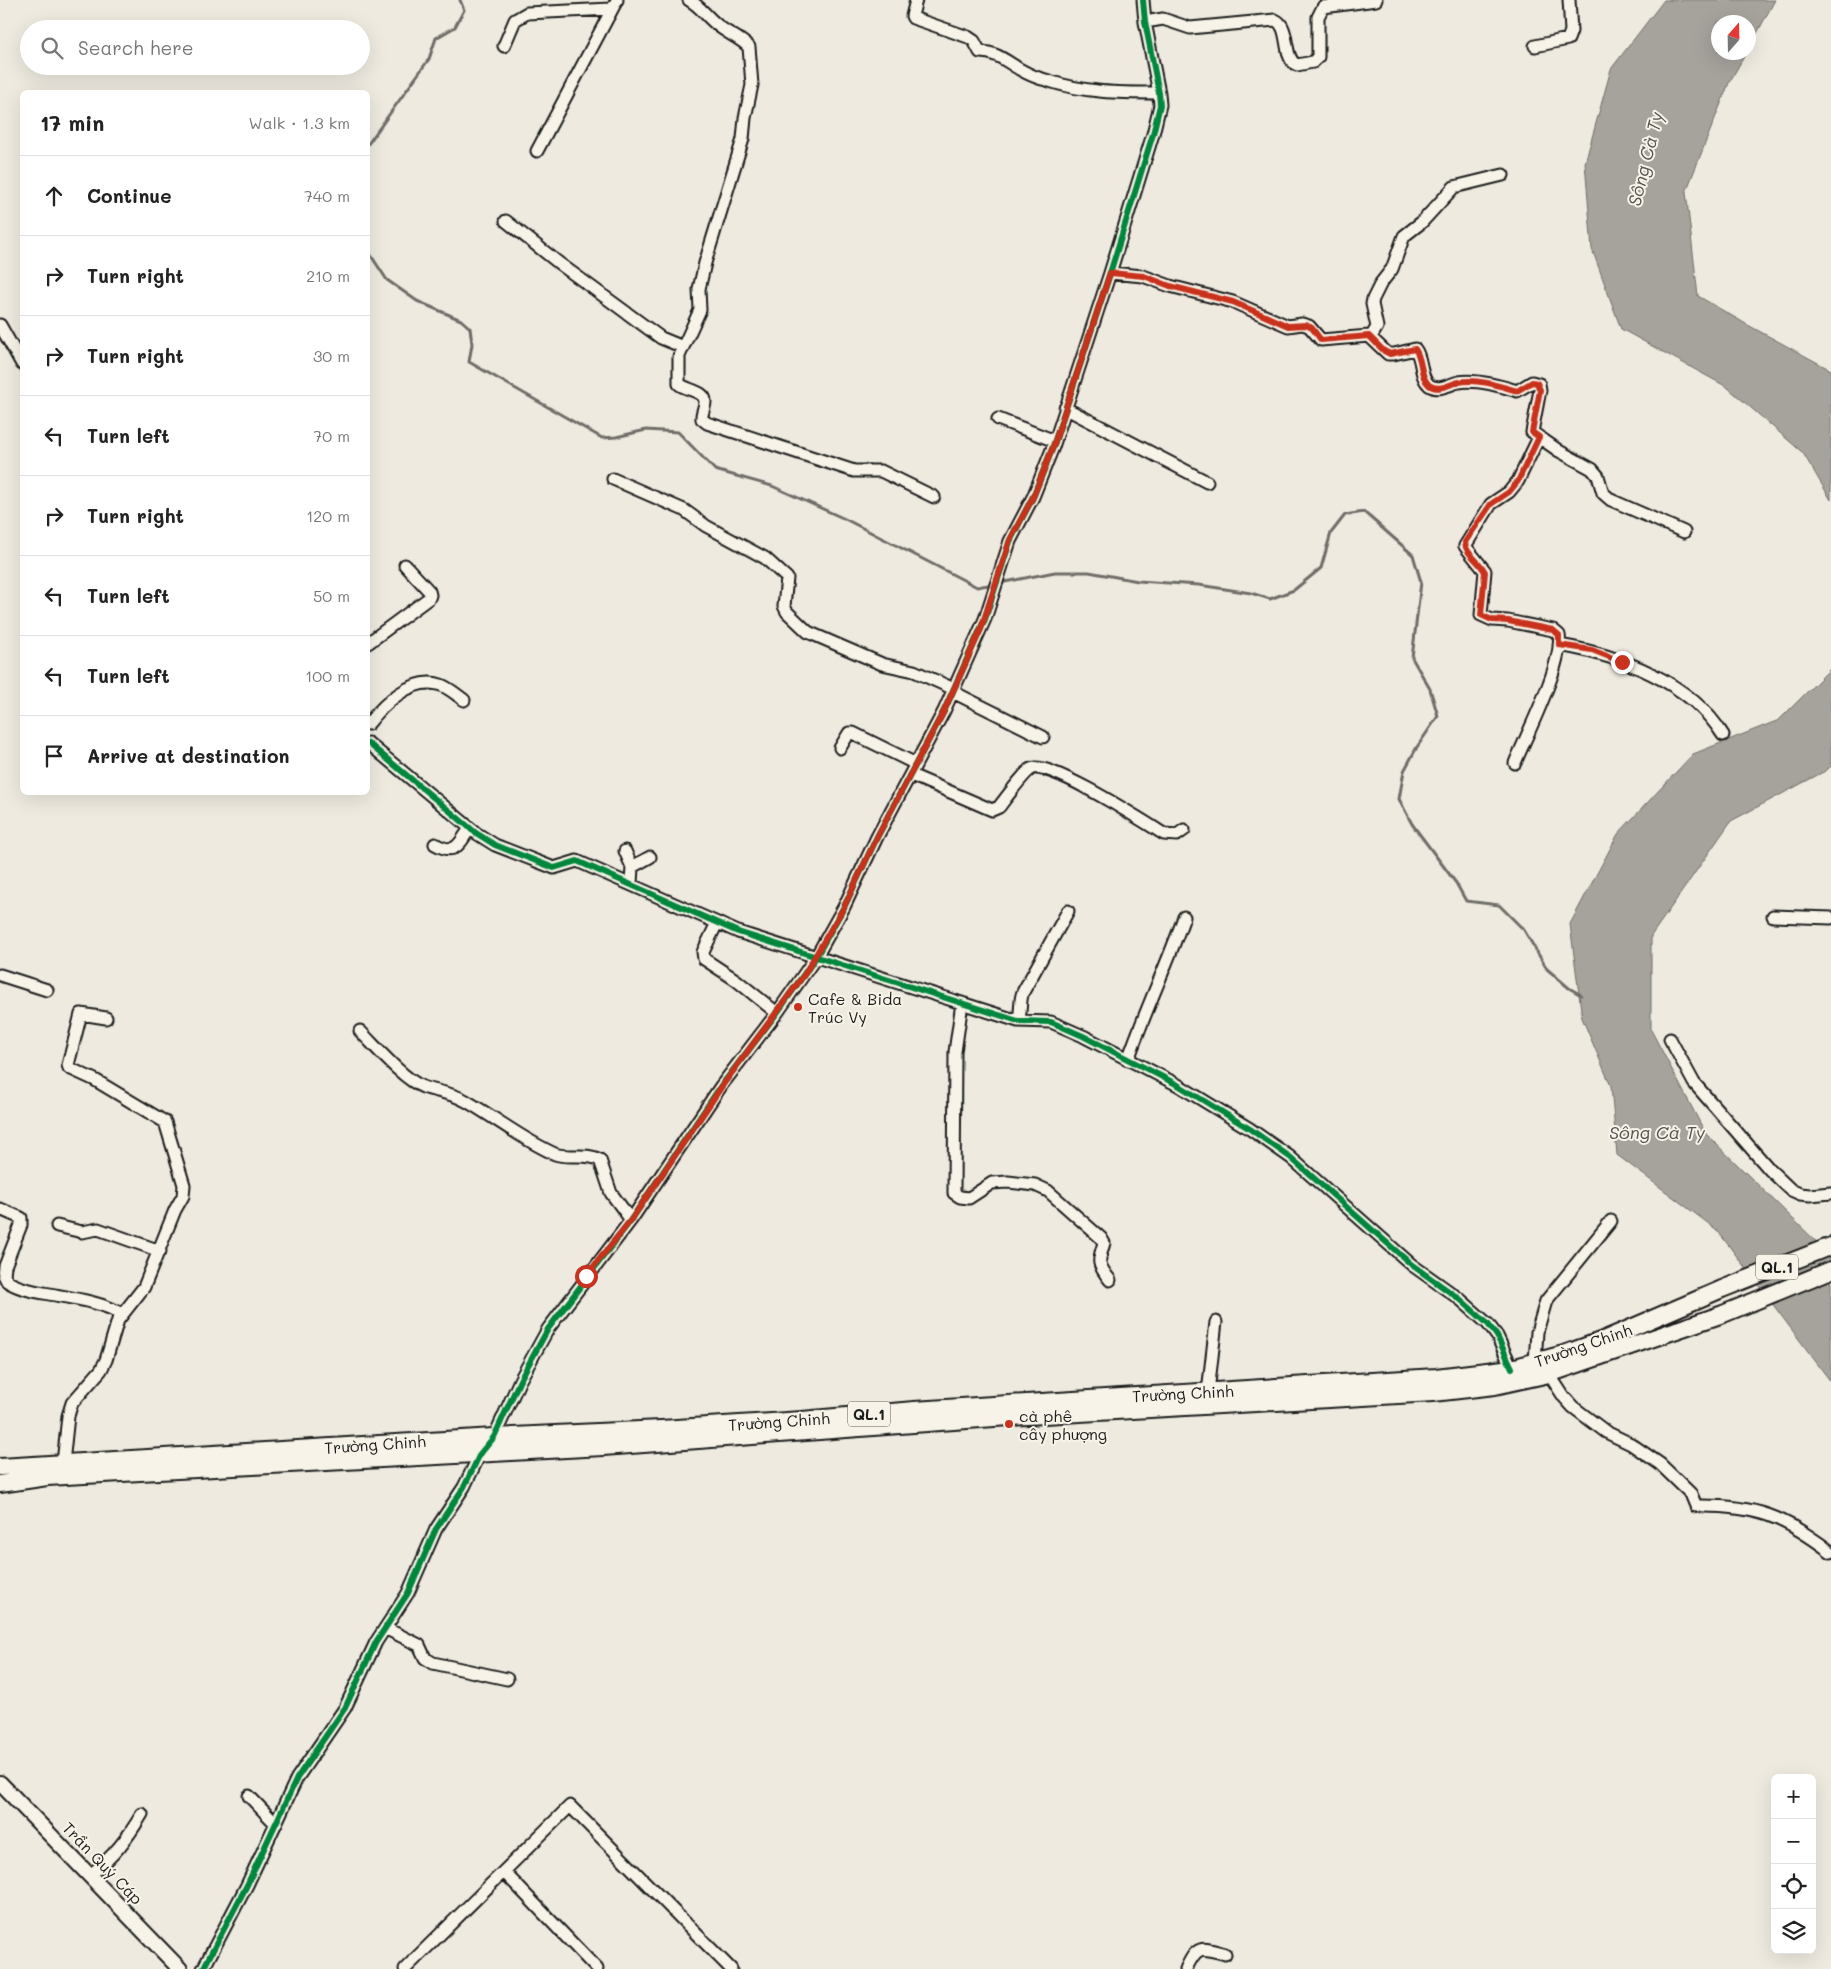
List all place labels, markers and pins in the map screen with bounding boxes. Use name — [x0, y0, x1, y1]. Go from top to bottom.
place label: Cafe & Bida Trúc Vy — [808, 988, 902, 1027]
marker: Cafe & Bida Trúc Vy — [792, 1001, 804, 1013]
place label: cà phê cây phượng — [1019, 1405, 1107, 1444]
marker: cà phê cây phượng — [1003, 1418, 1015, 1430]

